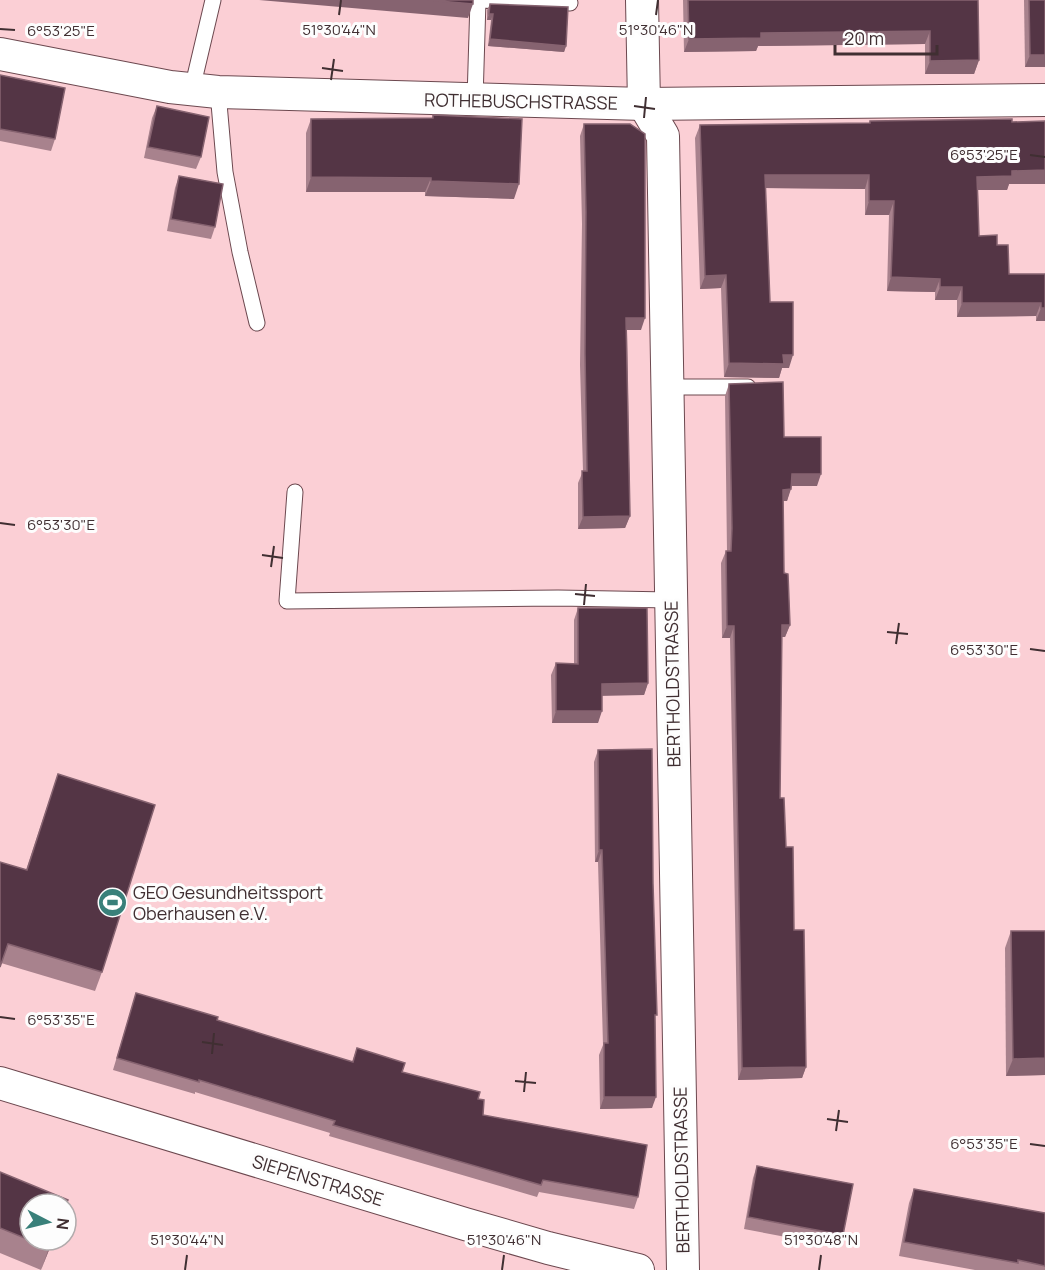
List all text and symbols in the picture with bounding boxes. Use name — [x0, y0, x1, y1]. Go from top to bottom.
scale bar — [835, 18, 937, 56]
text: 51°30'44"N — [302, 19, 376, 40]
text: 51°30'46"N — [619, 19, 693, 40]
text: 6°53'25"E — [27, 20, 95, 41]
text: 20 m — [844, 26, 884, 50]
street label: ROTHEBUSCHSTRASSE — [424, 87, 618, 115]
text: 6°53'25"E — [950, 144, 1018, 165]
text: 6°53'30"E — [27, 514, 95, 535]
street label: BERTHOLDSTRASSE — [659, 600, 685, 768]
text: 6°53'30"E — [950, 639, 1018, 660]
place label: GEO Gesundheitssport Oberhausen e.V. — [133, 880, 323, 925]
sports icon: GEO Gesundheitssport Oberhausen e.V. — [96, 886, 128, 918]
text: 6°53'35"E — [27, 1009, 95, 1030]
street label: BERTHOLDSTRASSE — [668, 1086, 694, 1254]
text: 6°53'35"E — [950, 1133, 1018, 1154]
street label: SIEPENSTRASSE — [249, 1149, 387, 1211]
north arrow — [18, 1192, 78, 1252]
text: N — [51, 1217, 75, 1231]
text: 51°30'44"N — [150, 1229, 224, 1250]
text: 51°30'46"N — [467, 1229, 541, 1250]
text: 51°30'48"N — [784, 1229, 858, 1250]

